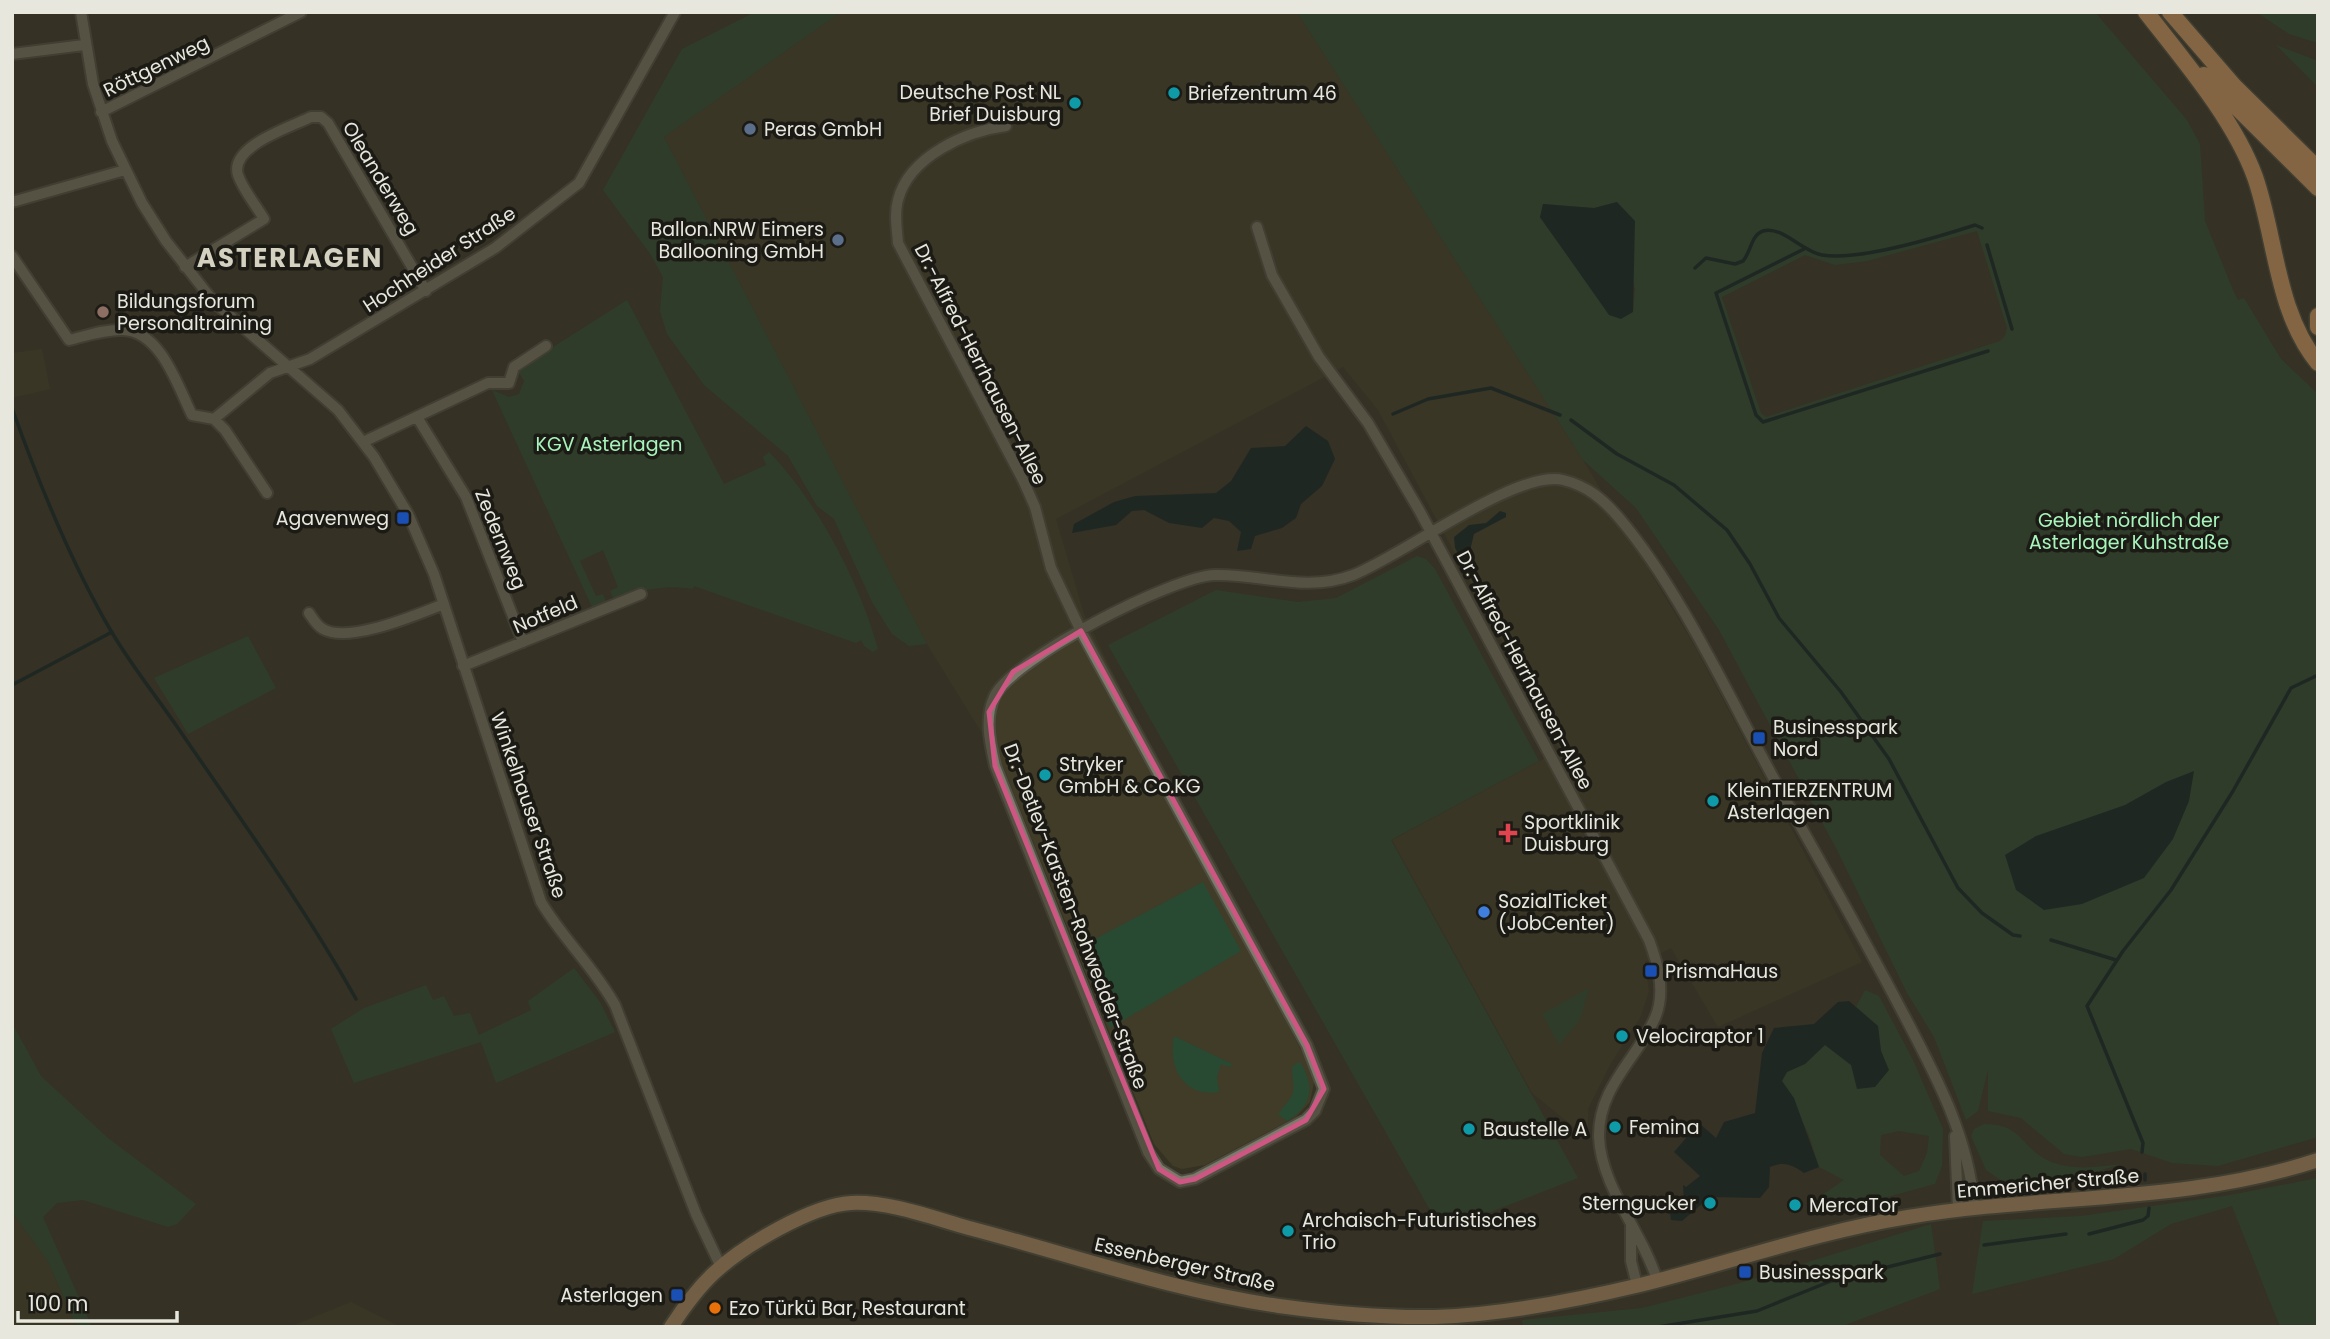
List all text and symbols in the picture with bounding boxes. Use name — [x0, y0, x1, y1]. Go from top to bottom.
street label: Röttgenweg — [99, 29, 214, 104]
place label: Deutsche Post NL Brief Duisburg — [900, 79, 1061, 128]
place label: Briefzentrum 46 — [1188, 80, 1337, 107]
marker: Briefzentrum 46 — [1166, 85, 1182, 101]
marker: Deutsche Post NL Brief Duisburg — [1067, 95, 1083, 111]
street label: Oleanderweg — [336, 116, 425, 240]
place label: Peras GmbH — [764, 116, 882, 143]
marker: Peras GmbH — [742, 121, 758, 137]
street label: Hochheider Straße — [358, 200, 521, 319]
place label: Ballon.NRW Eimers Ballooning GmbH — [651, 216, 824, 265]
marker: Ballon.NRW Eimers Ballooning GmbH — [830, 232, 846, 248]
street label: Dr.-Alfred-Herrhausen-Allee — [908, 239, 1053, 489]
district label: ASTERLAGEN — [197, 240, 383, 276]
place label: Bildungsforum Personaltraining — [117, 288, 272, 337]
marker: Bildungsforum Personaltraining — [95, 304, 111, 320]
park label: KGV Asterlagen — [536, 431, 682, 458]
street label: Zedernweg — [468, 485, 533, 593]
place label: Agavenweg — [276, 505, 389, 532]
park label: Gebiet nördlich der Asterlager Kuhstraße — [2029, 507, 2229, 556]
marker: Agavenweg — [395, 510, 411, 526]
street label: Dr.-Alfred-Herrhausen-Allee — [1450, 546, 1599, 795]
street label: Notfeld — [509, 589, 582, 640]
street label: Winkelhauser Straße — [484, 708, 573, 902]
place label: Businesspark Nord — [1773, 714, 1898, 763]
marker: Businesspark Nord — [1751, 730, 1767, 746]
street label: Dr.-Detlev-Karsten-Rohwedder-Straße — [997, 739, 1154, 1093]
place label: Stryker GmbH & Co.KG — [1059, 751, 1201, 800]
marker: Stryker GmbH & Co.KG — [1037, 767, 1053, 783]
place label: KleinTIERZENTRUM Asterlagen — [1727, 777, 1892, 826]
marker: KleinTIERZENTRUM Asterlagen — [1705, 793, 1721, 809]
place label: Sportklinik Duisburg — [1524, 809, 1620, 858]
marker: Sportklinik Duisburg — [1498, 823, 1518, 843]
place label: SozialTicket (JobCenter) — [1498, 888, 1615, 937]
marker: SozialTicket (JobCenter) — [1476, 904, 1492, 920]
place label: PrismaHaus — [1665, 958, 1778, 985]
marker: PrismaHaus — [1643, 963, 1659, 979]
place label: Velociraptor 1 — [1636, 1023, 1764, 1050]
marker: Velociraptor 1 — [1614, 1028, 1630, 1044]
place label: Femina — [1629, 1114, 1700, 1141]
place label: Baustelle A — [1483, 1116, 1587, 1143]
marker: Femina — [1607, 1119, 1623, 1135]
marker: Baustelle A — [1461, 1121, 1477, 1137]
street label: Emmericher Straße — [1956, 1162, 2140, 1205]
place label: Sterngucker — [1582, 1190, 1696, 1217]
place label: MercaTor — [1809, 1192, 1898, 1219]
marker: Sterngucker — [1702, 1195, 1718, 1211]
marker: MercaTor — [1787, 1197, 1803, 1213]
place label: Archaisch-Futuristisches Trio — [1302, 1207, 1537, 1256]
marker: Archaisch-Futuristisches Trio — [1280, 1223, 1296, 1239]
street label: Essenberger Straße — [1092, 1231, 1278, 1298]
place label: Businesspark — [1759, 1259, 1884, 1286]
marker: Businesspark — [1737, 1264, 1753, 1280]
scale bar — [18, 1280, 177, 1324]
place label: Asterlagen — [560, 1282, 663, 1309]
marker: Asterlagen — [669, 1287, 685, 1303]
text: 100 m — [28, 1289, 88, 1318]
place label: Ezo Türkü Bar, Restaurant — [729, 1295, 966, 1322]
marker: Ezo Türkü Bar, Restaurant — [707, 1300, 723, 1316]

